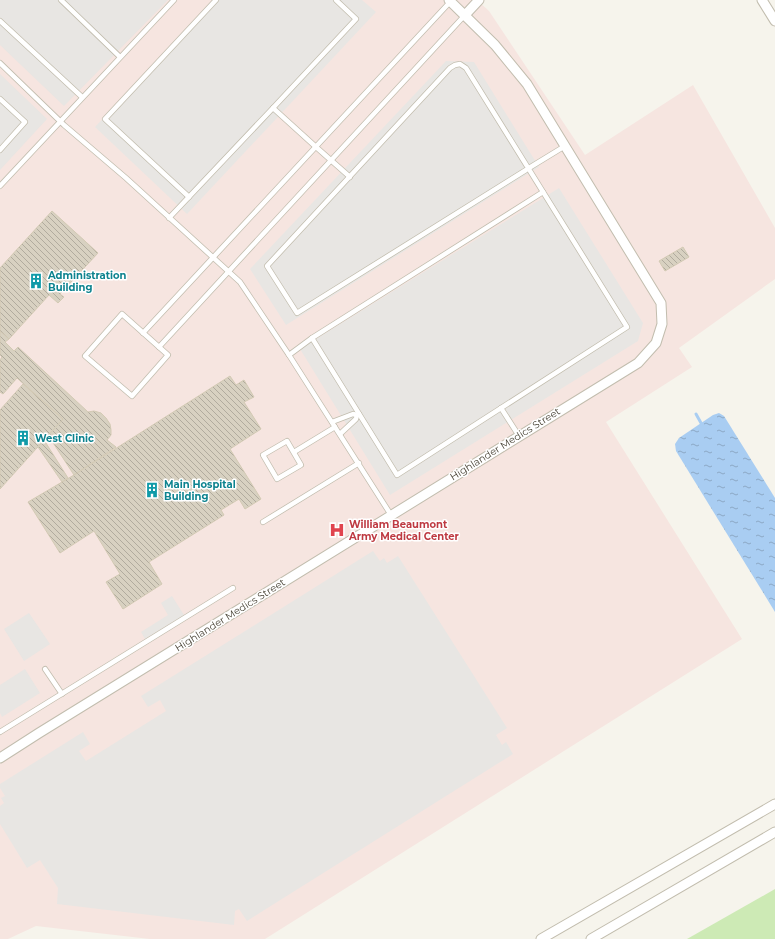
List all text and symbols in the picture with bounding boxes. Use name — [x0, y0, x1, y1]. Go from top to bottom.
place label: Administration Building — [47, 269, 127, 294]
building icon: Administration Building — [27, 272, 45, 290]
street label: Highlander Medics Street — [447, 405, 563, 483]
building icon: West Clinic — [14, 429, 32, 447]
place label: West Clinic — [35, 432, 94, 445]
place label: Main Hospital Building — [164, 478, 236, 503]
building icon: Main Hospital Building — [143, 481, 161, 499]
place label: William Beaumont Army Medical Center — [348, 518, 460, 543]
hospital icon: William Beaumont Army Medical Center — [328, 521, 346, 539]
street label: Highlander Medics Street — [172, 576, 288, 654]

